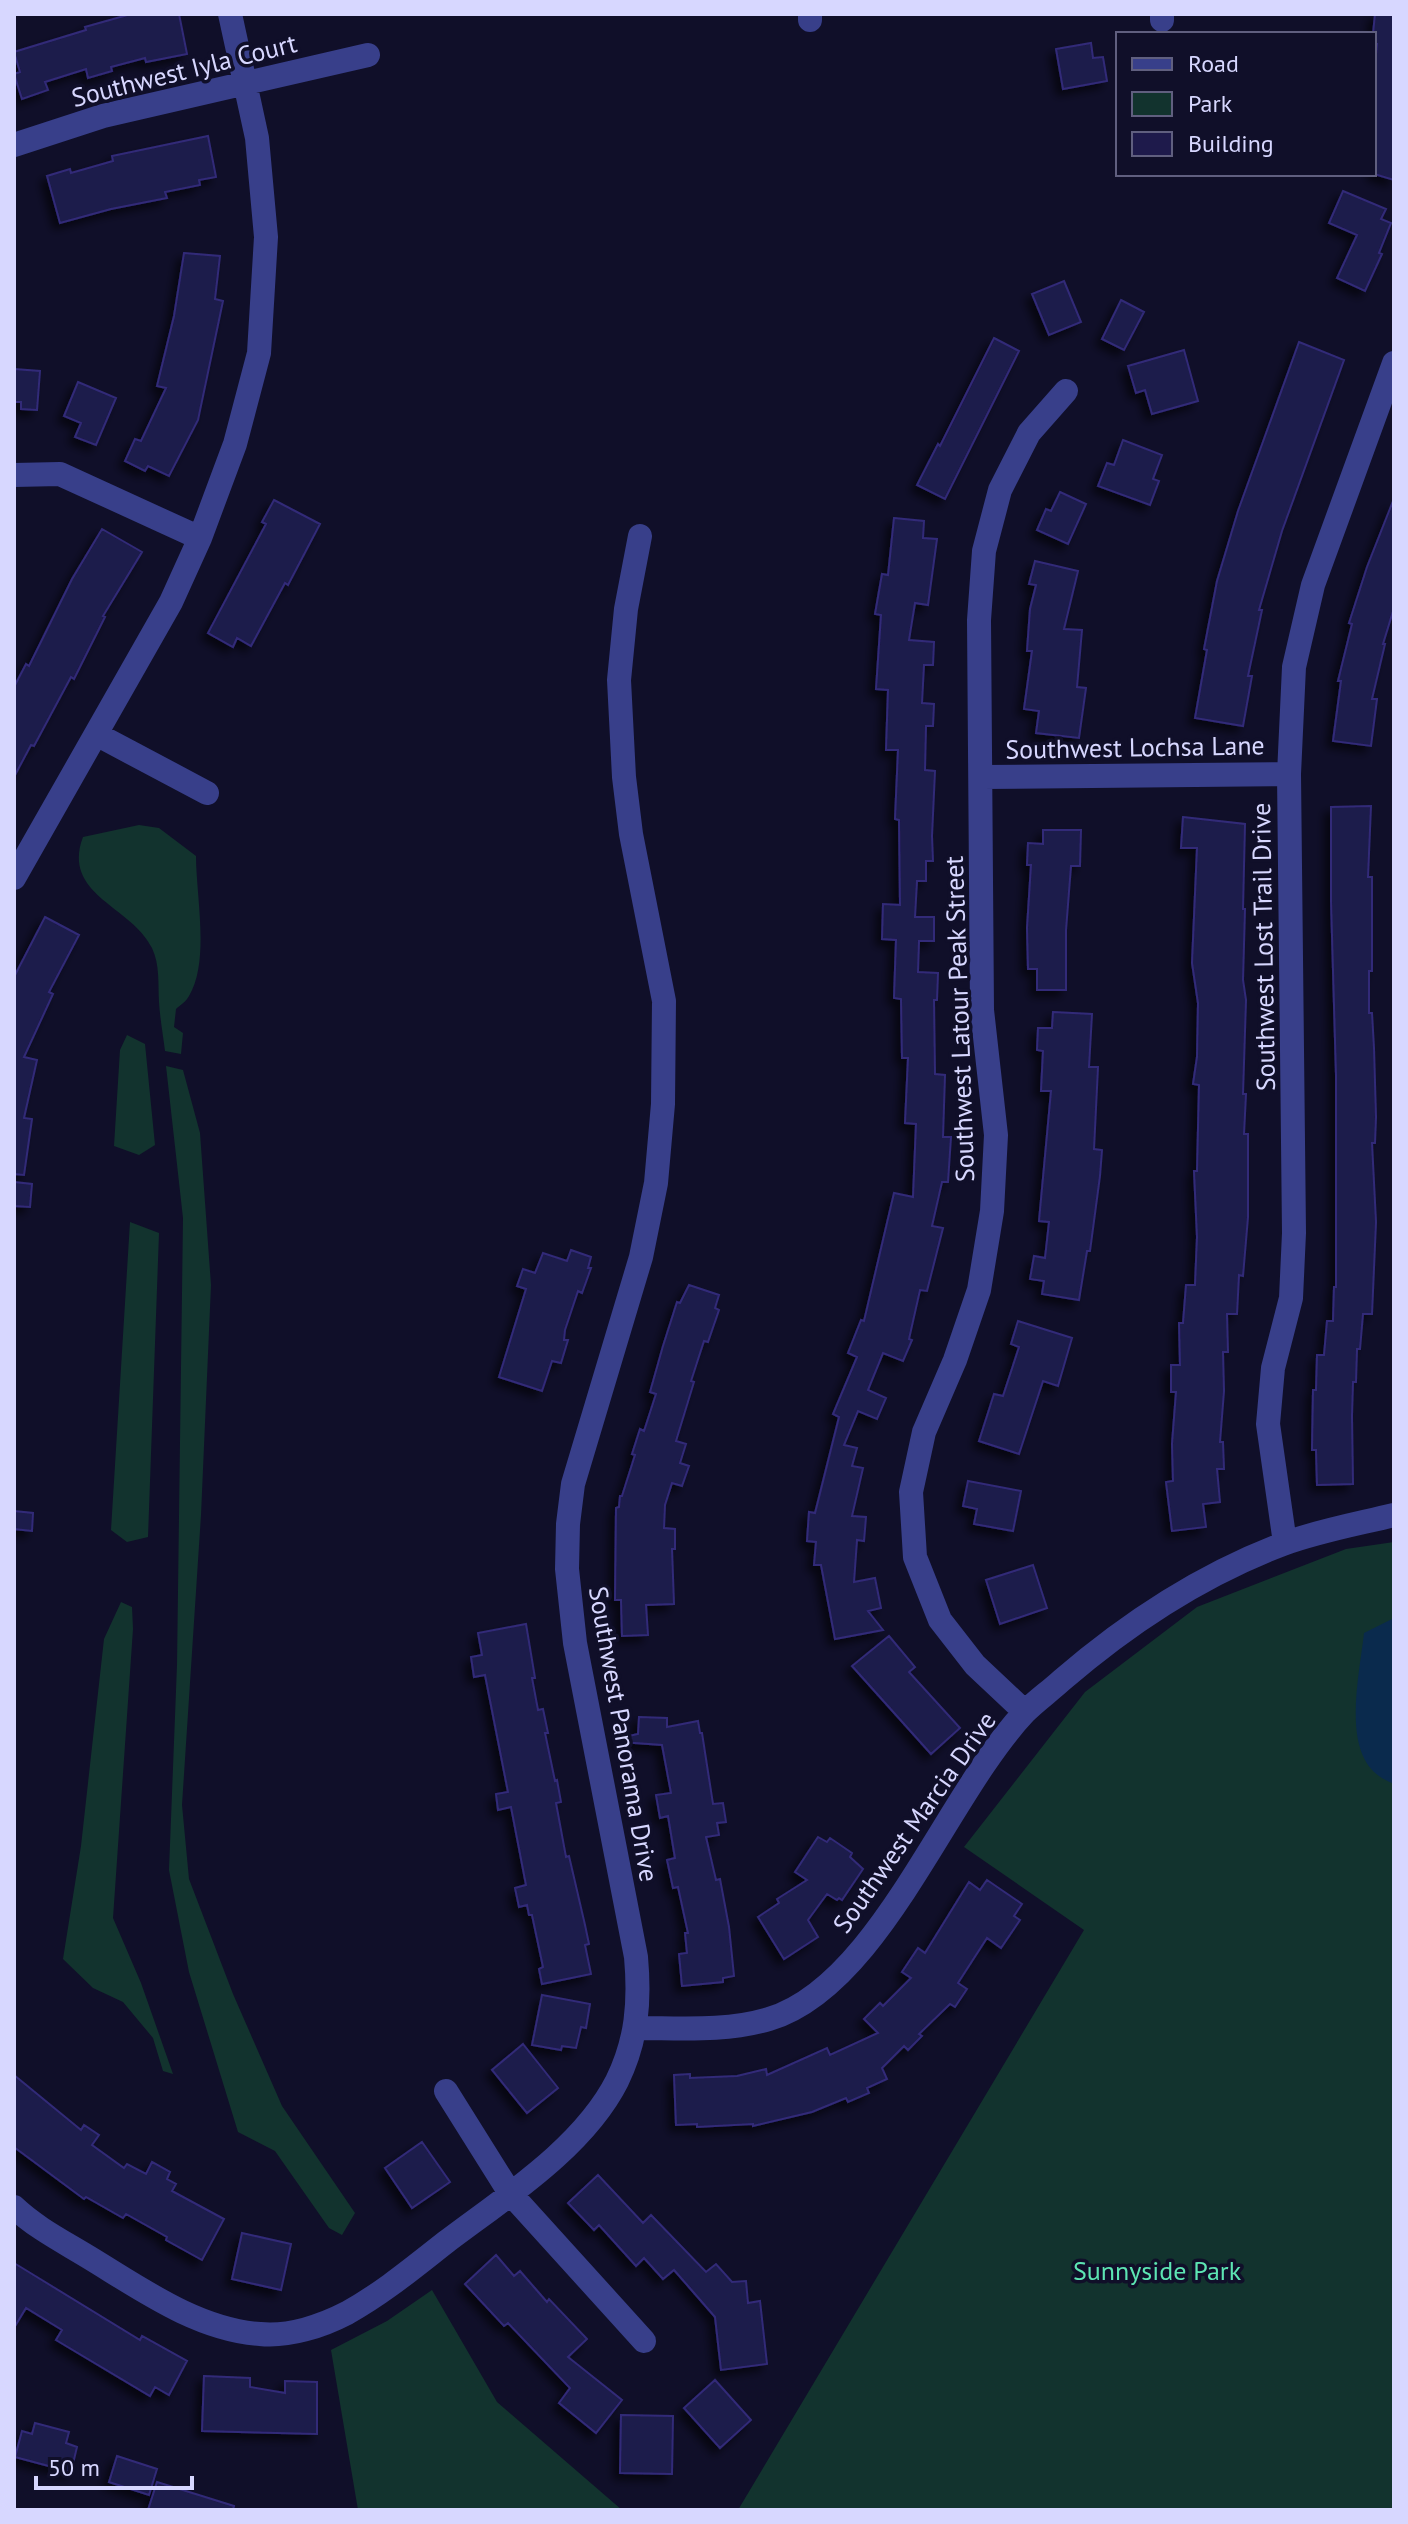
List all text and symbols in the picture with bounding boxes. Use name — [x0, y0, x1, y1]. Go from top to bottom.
street label: Southwest Iyla Court — [68, 26, 300, 114]
legend — [1116, 32, 1376, 176]
text: Road — [1188, 48, 1239, 79]
text: Park — [1188, 88, 1233, 119]
text: Building — [1188, 128, 1274, 159]
street label: Southwest Lochsa Lane — [1005, 728, 1265, 766]
street label: Southwest Lost Trail Drive — [1244, 802, 1282, 1092]
street label: Southwest Latour Peak Street — [937, 855, 981, 1183]
street label: Southwest Panorama Drive — [582, 1584, 666, 1884]
street label: Southwest Marcia Drive — [825, 1705, 1003, 1939]
park label: Sunnyside Park — [1073, 2254, 1242, 2287]
scale bar — [36, 2440, 192, 2490]
text: 50 m — [48, 2452, 100, 2483]

